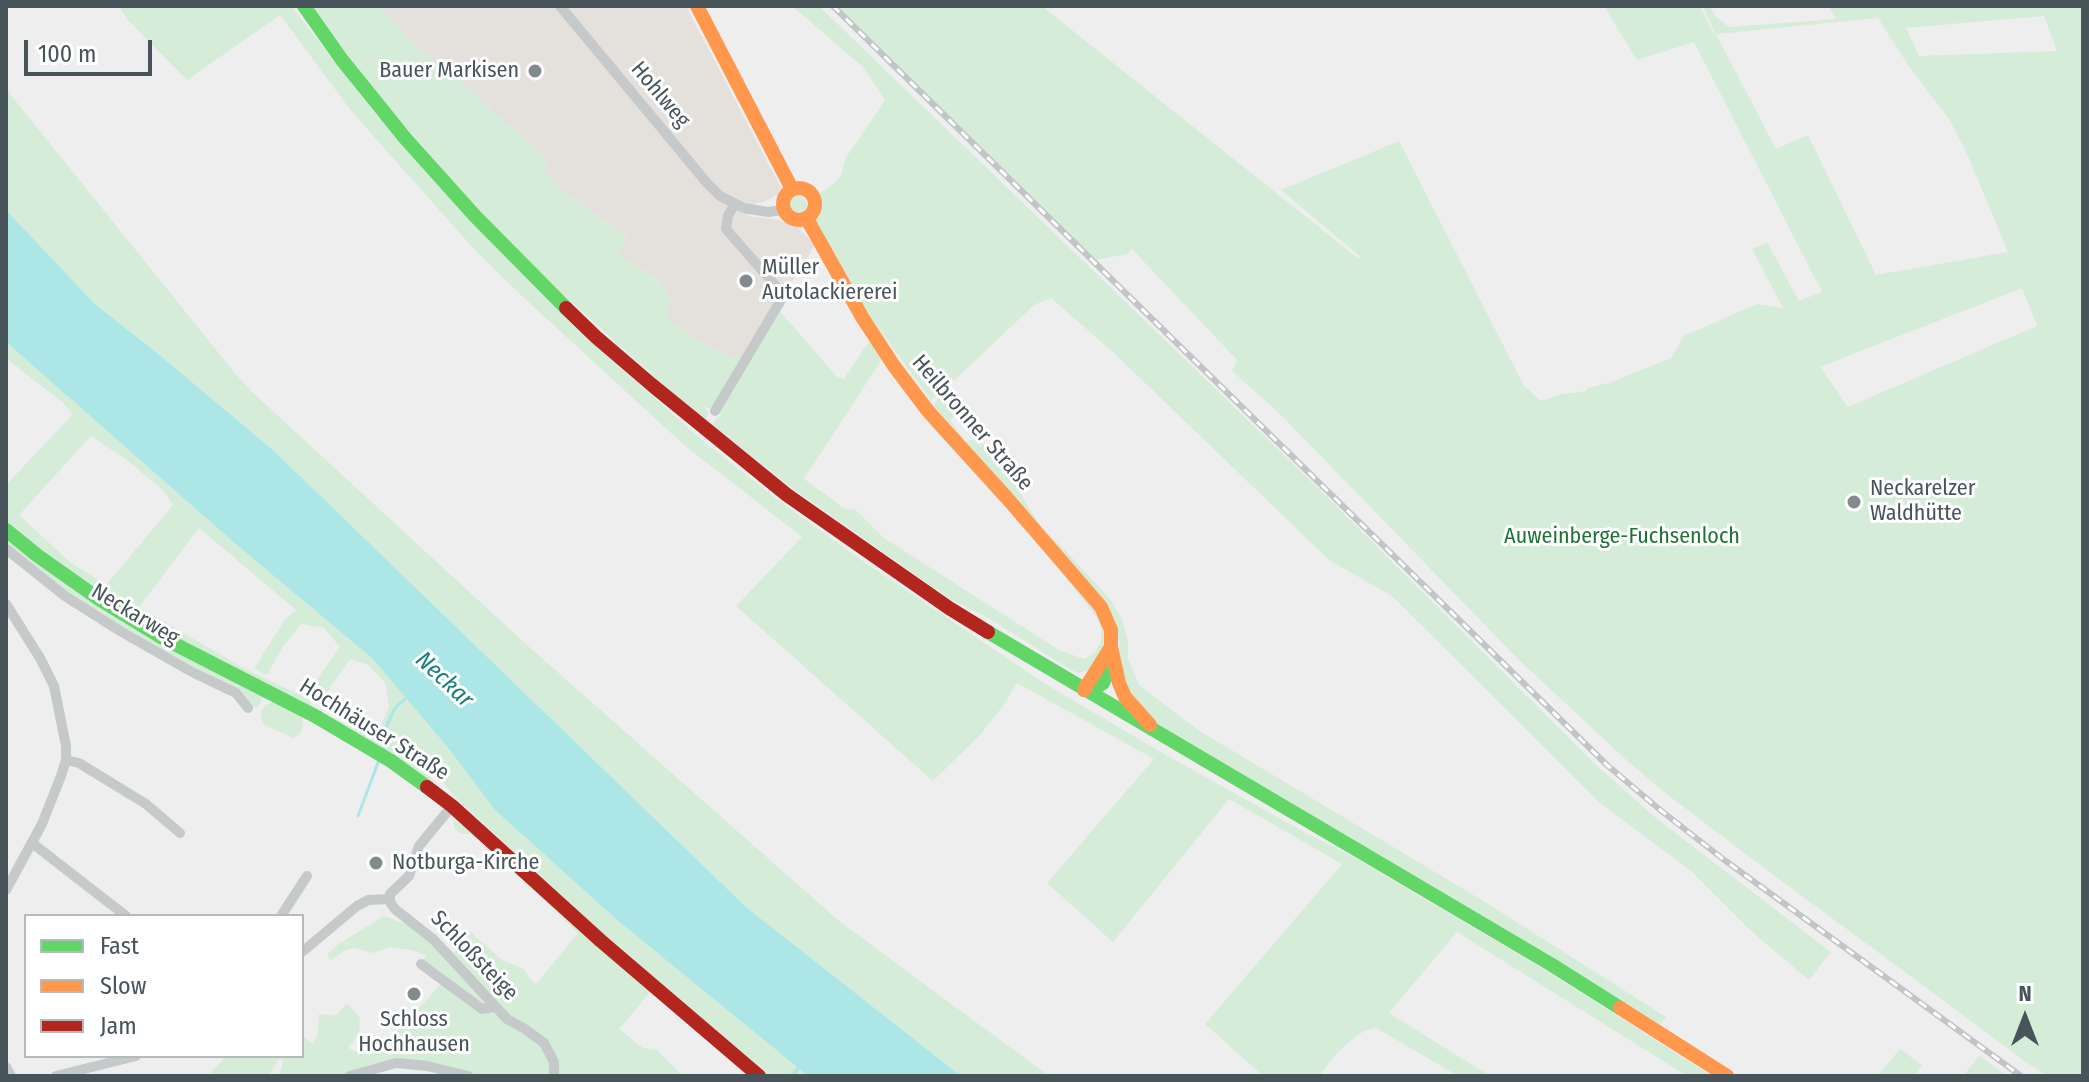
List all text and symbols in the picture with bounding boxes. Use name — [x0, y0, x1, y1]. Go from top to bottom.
scale bar — [28, 24, 156, 74]
text: 100 m — [38, 40, 96, 68]
street label: Hohlweg — [625, 57, 695, 133]
place label: Bauer Markisen — [379, 58, 519, 84]
marker: Bauer Markisen — [526, 62, 544, 80]
place label: Müller Autolackiererei — [762, 255, 897, 306]
marker: Müller Autolackiererei — [737, 272, 755, 290]
street label: Heilbronner Straße — [906, 350, 1038, 496]
place label: Neckarelzer Waldhütte — [1870, 476, 1975, 528]
marker: Neckarelzer Waldhütte — [1845, 493, 1863, 511]
park label: Auweinberge-Fuchsenloch — [1504, 524, 1740, 550]
street label: Neckarweg — [86, 579, 184, 651]
water label: Neckar — [409, 646, 479, 714]
street label: Hochhäuser Straße — [294, 673, 454, 787]
place label: Notburga-Kirche — [392, 850, 539, 876]
marker: Notburga-Kirche — [367, 854, 385, 872]
street label: Schloßsteige — [425, 906, 523, 1006]
legend — [24, 914, 304, 1058]
text: Fast — [100, 932, 139, 960]
text: Slow — [100, 972, 146, 1000]
north arrow — [1985, 978, 2065, 1058]
text: N — [2018, 980, 2032, 1007]
marker: Schloss Hochhausen — [405, 985, 423, 1003]
place label: Schloss Hochhausen — [358, 1007, 470, 1058]
text: Jam — [100, 1012, 137, 1040]

